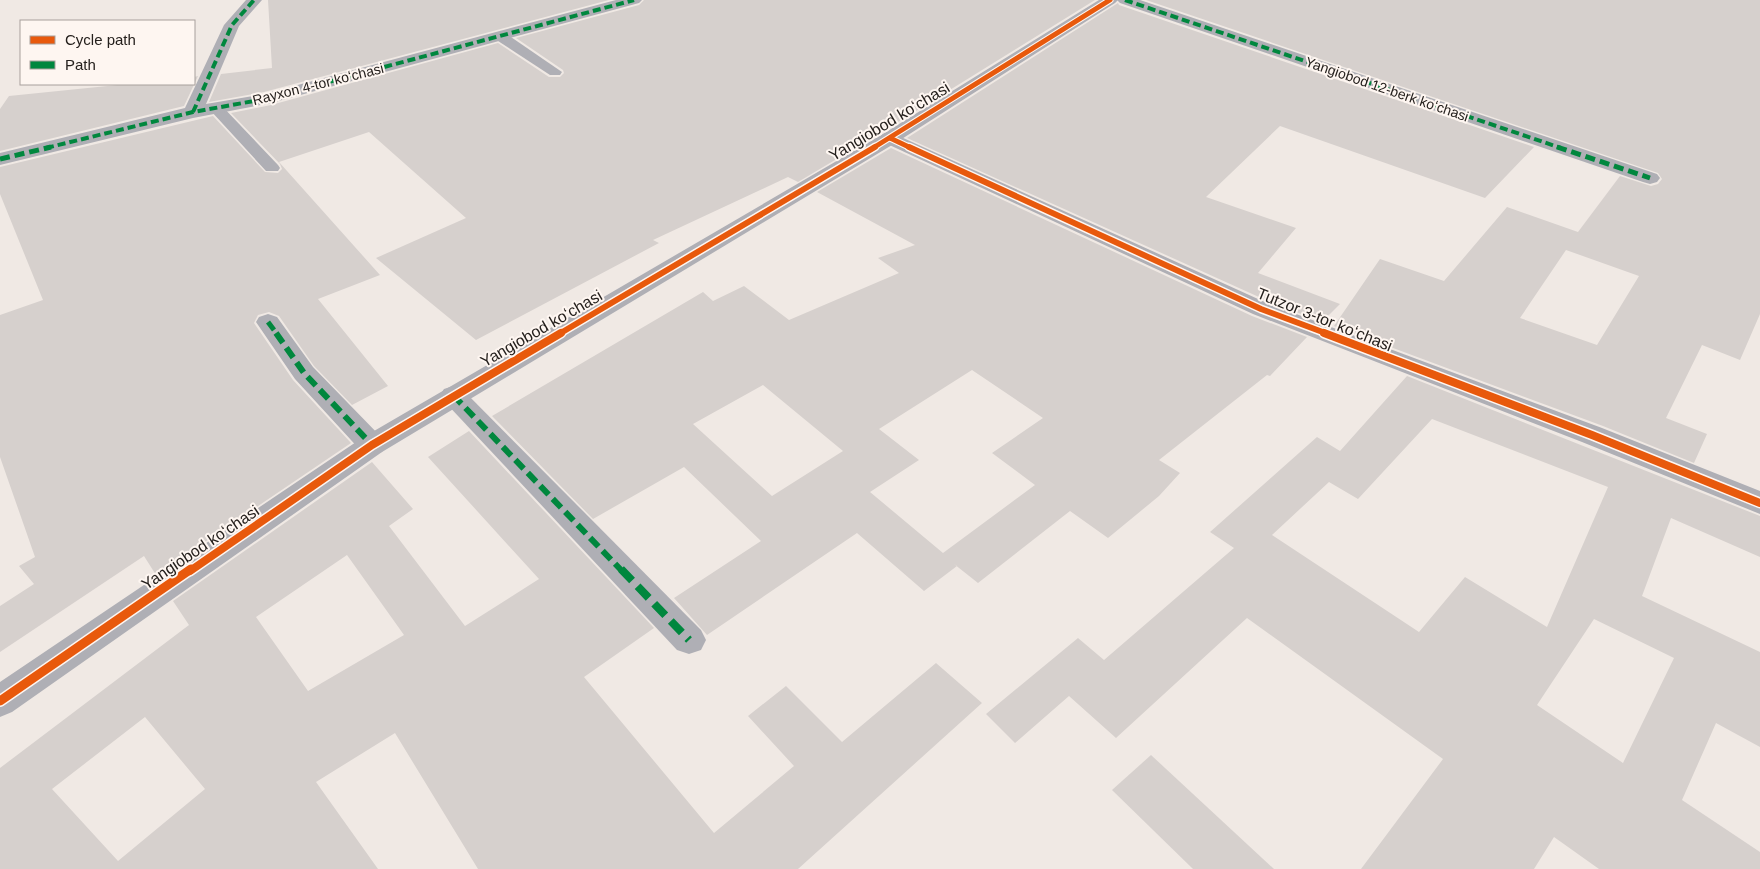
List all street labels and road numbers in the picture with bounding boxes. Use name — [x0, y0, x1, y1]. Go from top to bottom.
street label: Yangiobod 12-berk koʻchasi — [1303, 53, 1471, 125]
street label: Rayxon 4-tor koʻchasi — [251, 60, 385, 108]
street label: Yangiobod koʻchasi — [826, 79, 953, 164]
street label: Tutzor 3-tor koʻchasi — [1255, 285, 1395, 354]
street label: Yangiobod koʻchasi — [477, 287, 605, 370]
street label: Yangiobod koʻchasi — [138, 502, 262, 593]

